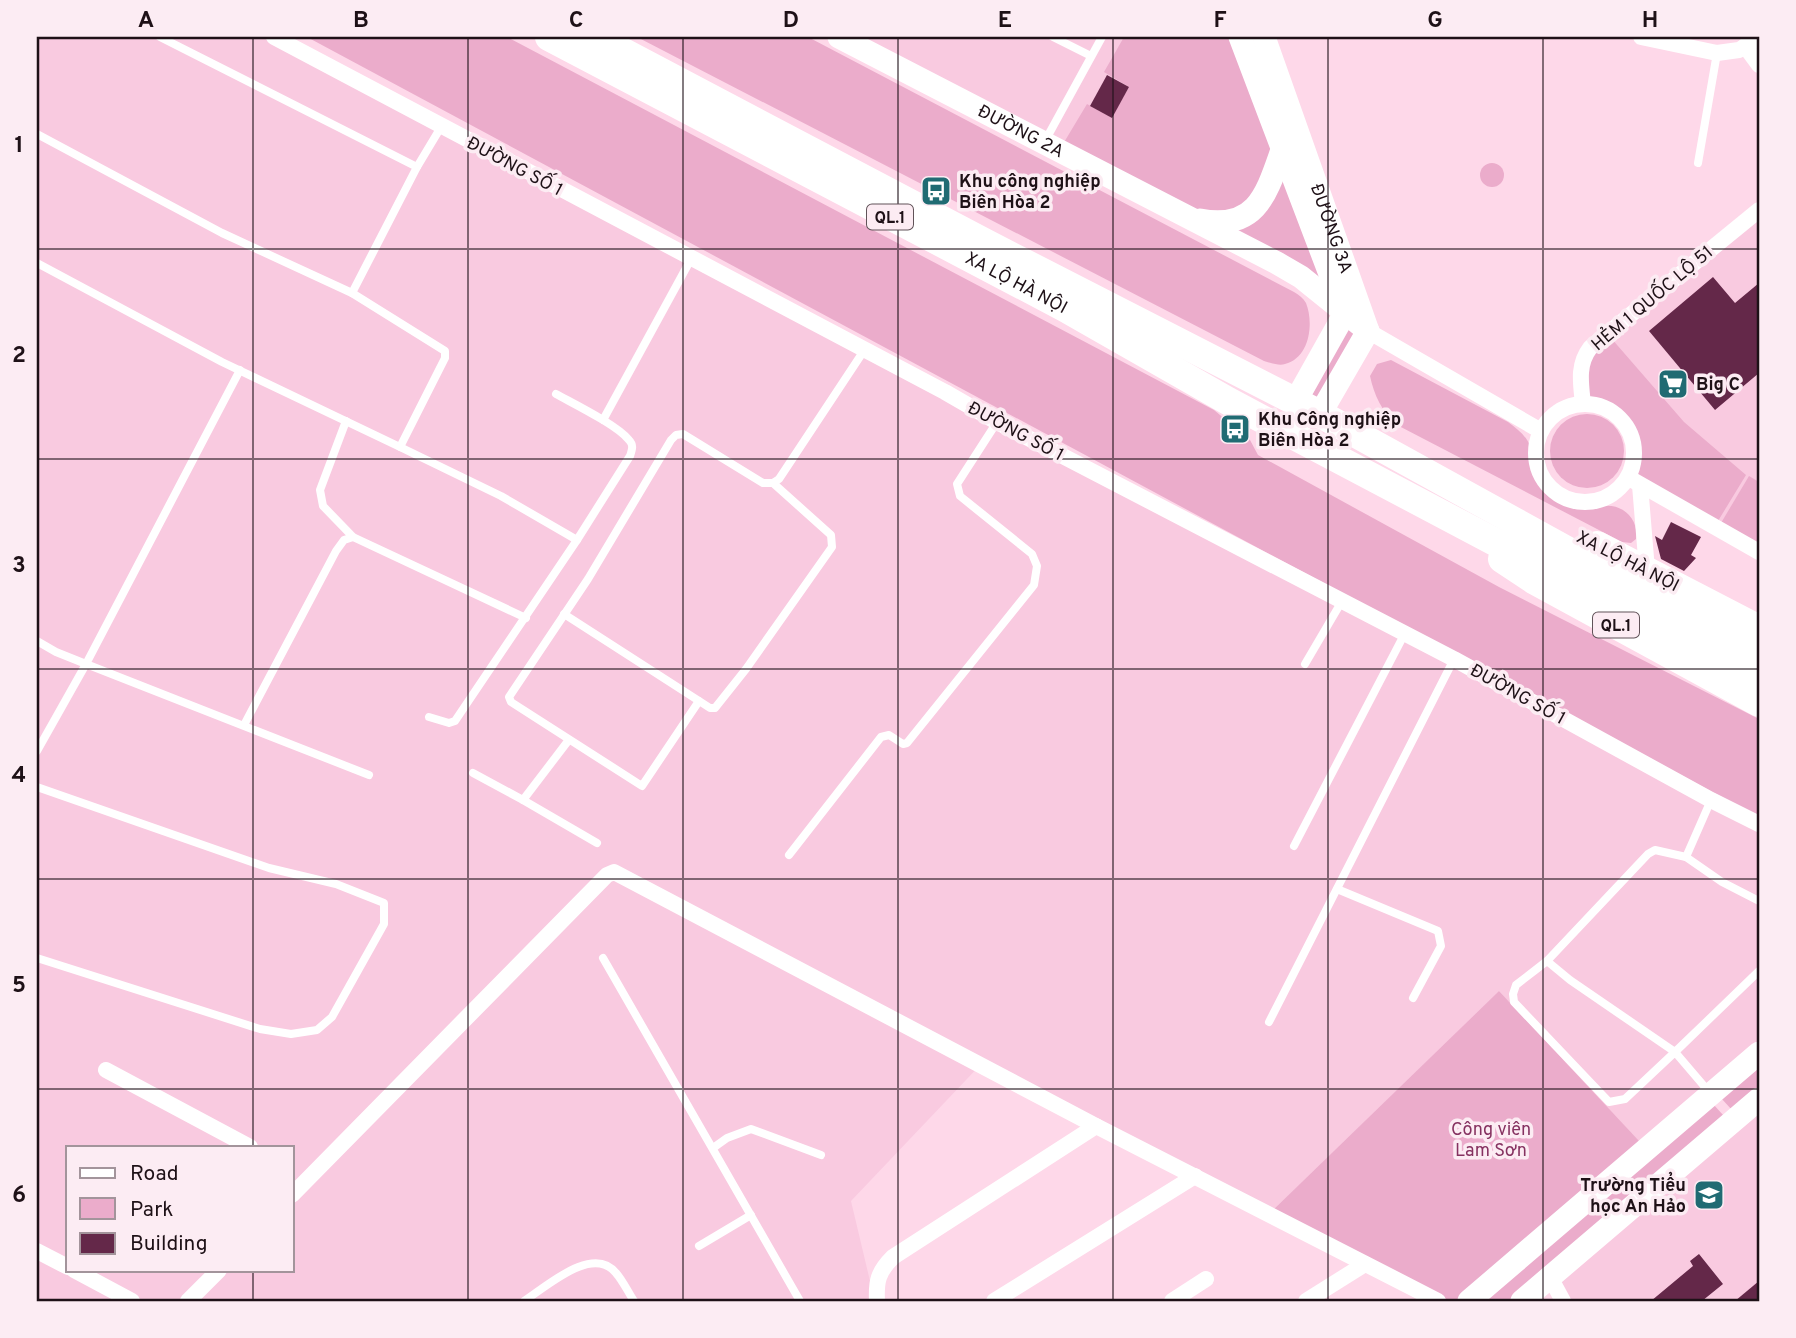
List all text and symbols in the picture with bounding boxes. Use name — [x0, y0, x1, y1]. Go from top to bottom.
text: A — [138, 7, 154, 36]
text: B — [353, 7, 369, 36]
text: C — [569, 7, 583, 36]
text: D — [783, 7, 799, 36]
text: E — [998, 7, 1012, 36]
text: F — [1213, 7, 1227, 36]
text: G — [1427, 7, 1443, 36]
text: H — [1642, 7, 1658, 36]
street label: ĐƯỜNG 2A — [973, 101, 1068, 164]
street label: ĐƯỜNG SỐ 1 — [462, 128, 569, 202]
text: 1 — [14, 132, 24, 161]
place label: Khu công nghiệp Biên Hòa 2 — [959, 171, 1101, 215]
bus stop icon: Khu công nghiệp Biên Hòa 2 — [919, 174, 953, 208]
street label: ĐƯỜNG 3A — [1304, 181, 1357, 277]
road number: QL.1 — [867, 204, 913, 230]
street label: HẺM 1 QUỐC LỘ 51 — [1584, 238, 1719, 357]
street label: XA LỘ HÀ NỘI — [961, 248, 1071, 320]
text: 2 — [12, 342, 26, 371]
supermarket icon: Big C — [1656, 367, 1690, 401]
place label: Big C — [1696, 374, 1740, 397]
street label: ĐƯỜNG SỐ 1 — [963, 393, 1070, 467]
place label: Khu Công nghiệp Biên Hòa 2 — [1258, 409, 1401, 453]
bus stop icon: Khu Công nghiệp Biên Hòa 2 — [1218, 412, 1252, 446]
street label: XA LỘ HÀ NỘI — [1572, 525, 1684, 598]
text: 3 — [12, 552, 26, 581]
road number: QL.1 — [1593, 612, 1639, 638]
street label: ĐƯỜNG SỐ 1 — [1465, 655, 1571, 731]
text: 4 — [12, 762, 26, 791]
text: 5 — [12, 972, 26, 1001]
park label: Công viên Lam Sơn — [1451, 1119, 1531, 1163]
legend — [66, 1146, 294, 1272]
text: Road — [130, 1161, 179, 1188]
place label: Trường Tiểu học An Hảo — [1580, 1171, 1686, 1219]
school or university icon: Trường Tiểu học An Hảo — [1692, 1178, 1726, 1212]
text: 6 — [12, 1182, 26, 1211]
text: Park — [130, 1197, 173, 1224]
text: Building — [130, 1231, 208, 1258]

